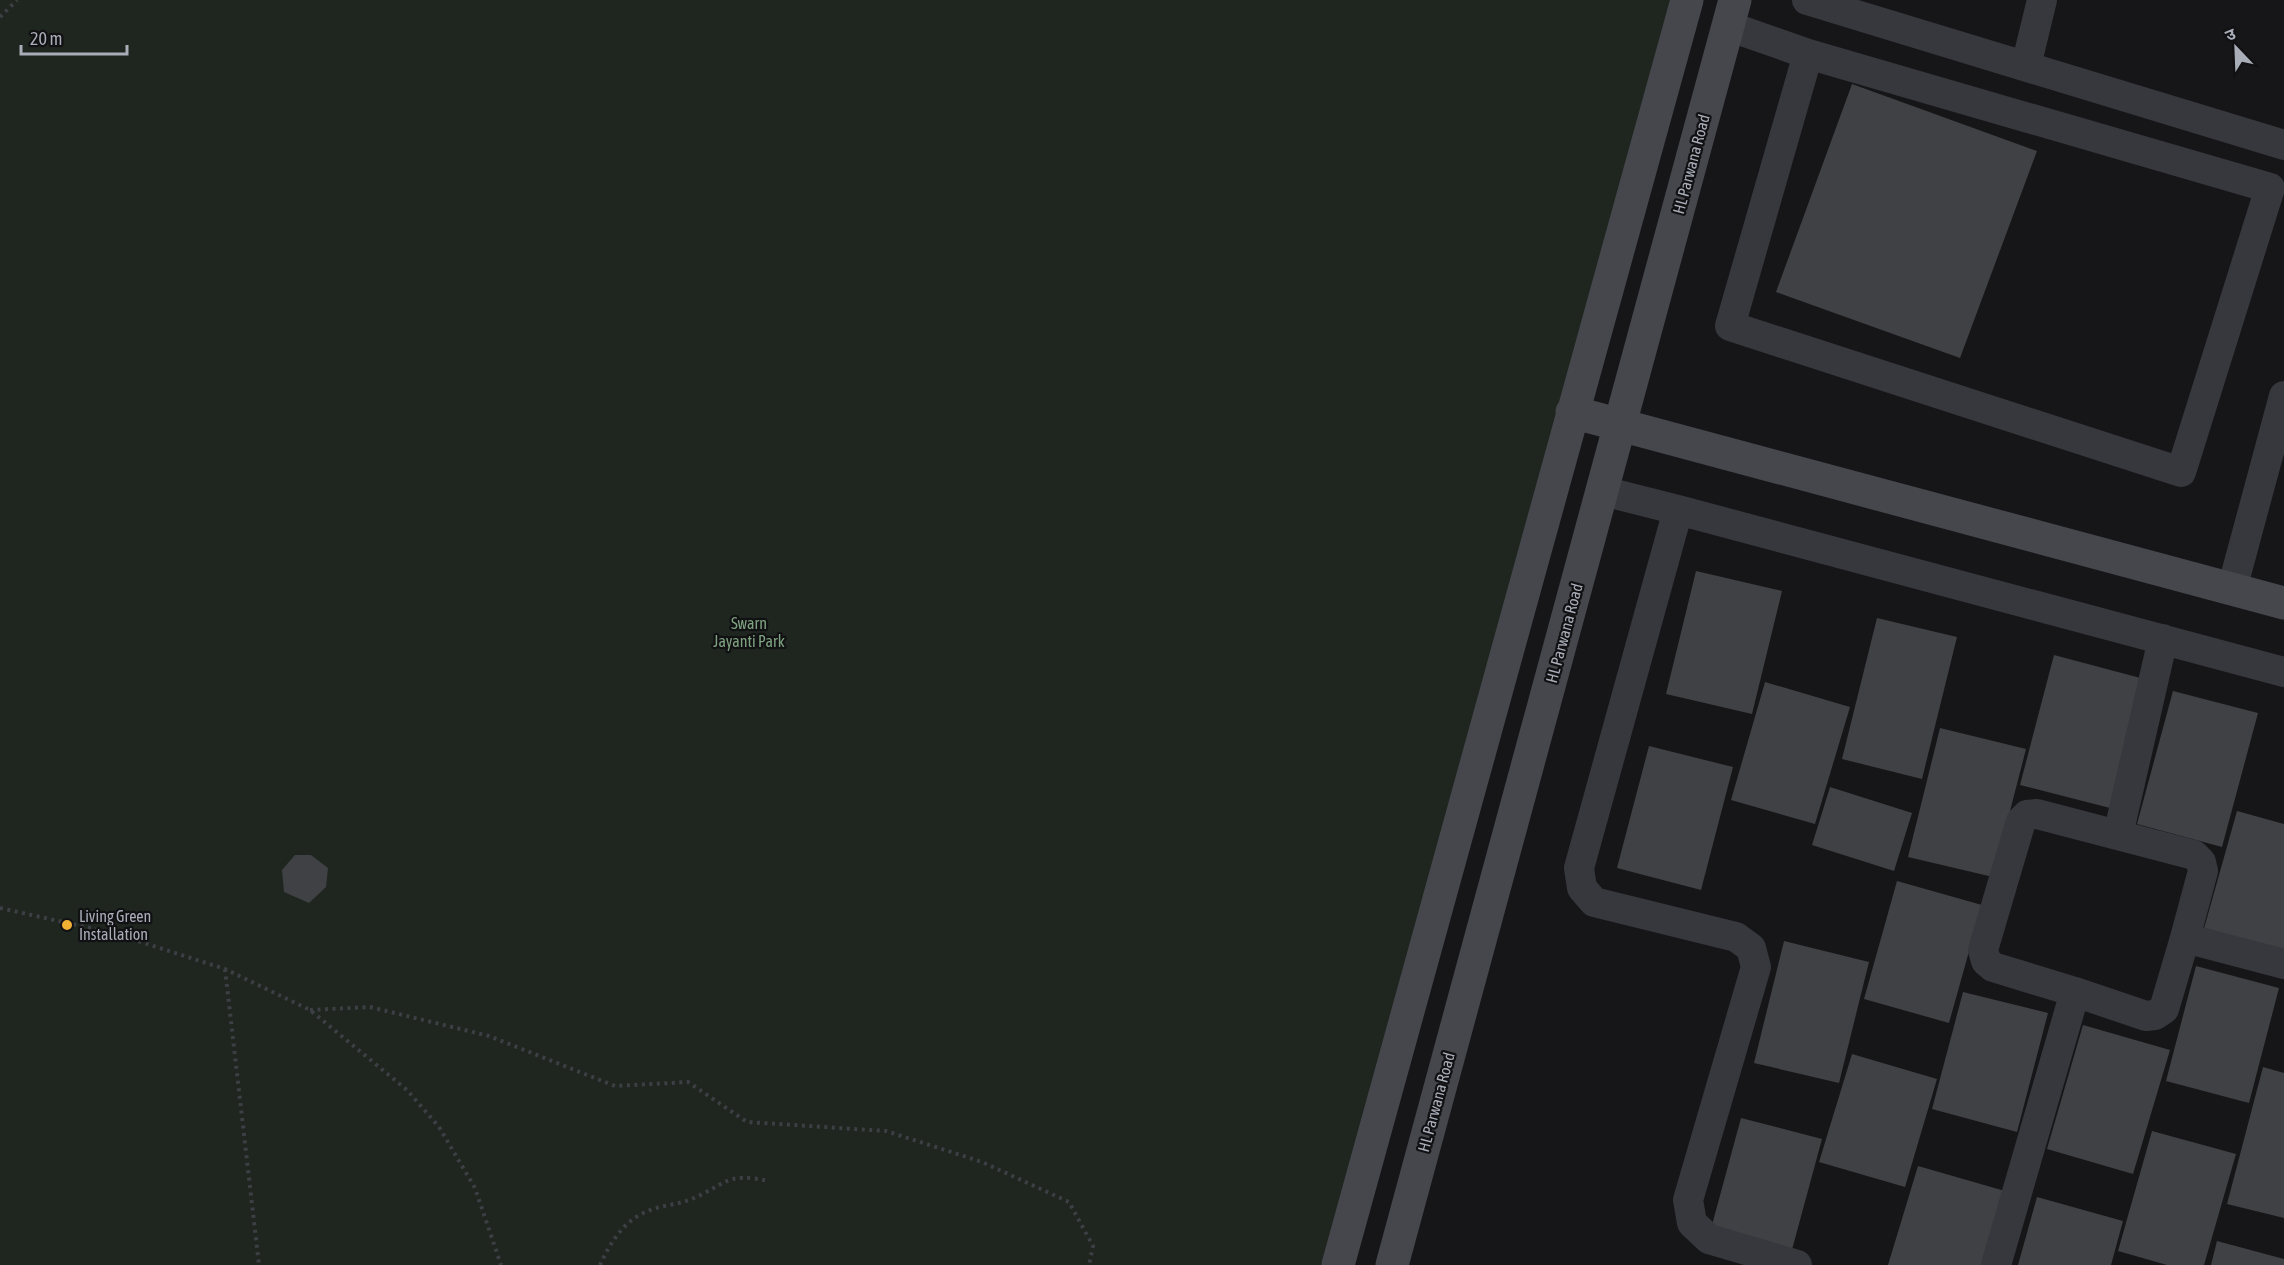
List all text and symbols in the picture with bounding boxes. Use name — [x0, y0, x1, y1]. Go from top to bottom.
scale bar — [21, 18, 128, 56]
north arrow — [2206, 18, 2266, 78]
text: उ — [2222, 24, 2239, 44]
text: 20 m — [30, 28, 62, 49]
street label: HL Parwana Road — [1669, 112, 1713, 216]
street label: HL Parwana Road — [1542, 581, 1586, 685]
park label: Swarn Jayanti Park — [713, 614, 785, 651]
place label: Living Green Installation — [79, 907, 151, 943]
marker: Living Green Installation — [60, 918, 74, 932]
street label: HL Parwana Road — [1414, 1050, 1458, 1154]

